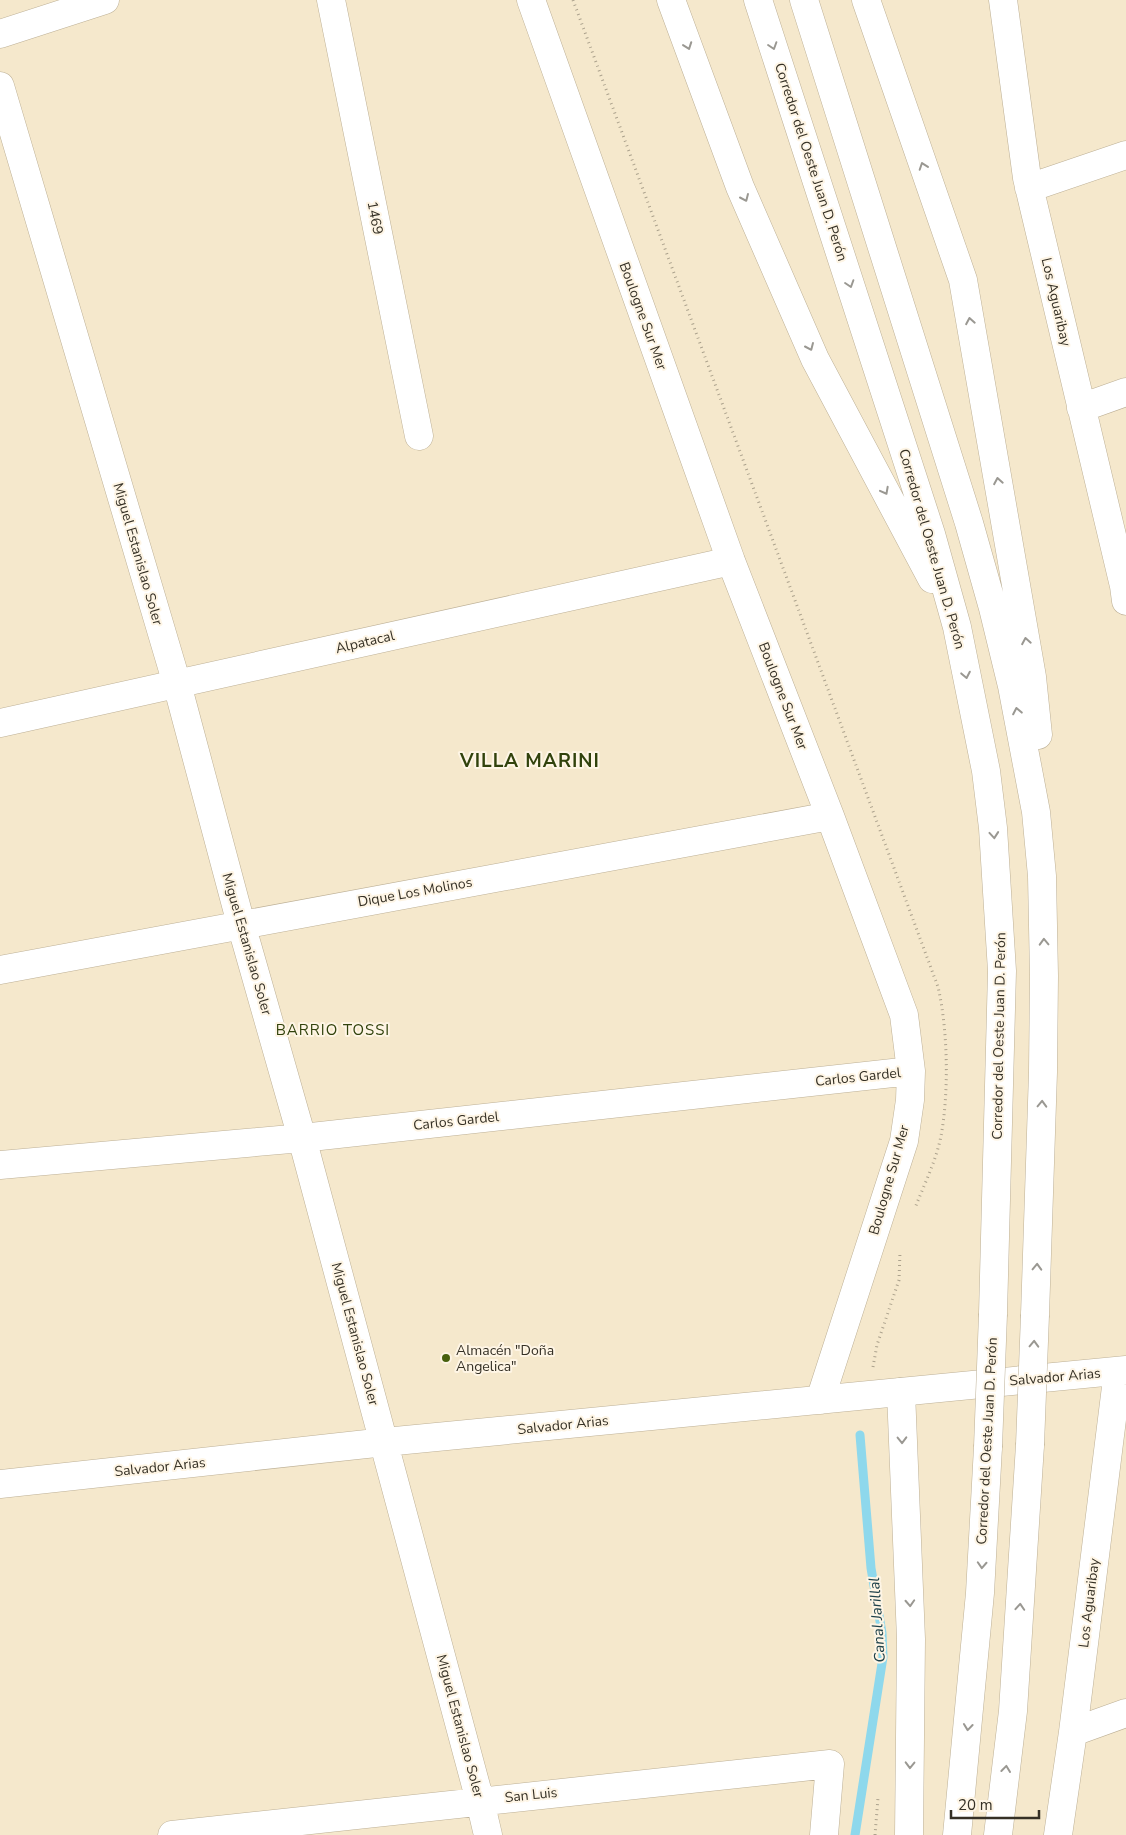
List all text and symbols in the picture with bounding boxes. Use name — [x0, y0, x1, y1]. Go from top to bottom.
one-way arrow — [682, 41, 692, 49]
one-way arrow — [768, 42, 778, 50]
street label: Corredor del Oeste Juan D. Perón — [770, 60, 852, 264]
one-way arrow — [919, 162, 929, 171]
one-way arrow — [738, 193, 749, 202]
street label: 1469 — [362, 200, 388, 236]
street label: Los Aguaribay — [1037, 256, 1076, 349]
street label: Boulogne Sur Mer — [615, 259, 671, 373]
one-way arrow — [844, 280, 854, 288]
one-way arrow — [965, 317, 975, 326]
one-way arrow — [803, 342, 814, 351]
street label: Corredor del Oeste Juan D. Perón — [894, 447, 970, 651]
one-way arrow — [993, 477, 1003, 486]
street label: Miguel Estanislao Soler — [109, 481, 167, 627]
one-way arrow — [879, 485, 889, 494]
street label: Alpatacal — [334, 626, 397, 658]
one-way arrow — [1021, 637, 1031, 646]
street label: Boulogne Sur Mer — [754, 640, 812, 752]
one-way arrow — [961, 670, 971, 679]
one-way arrow — [1013, 707, 1023, 716]
district label: VILLA MARINI — [459, 748, 600, 774]
one-way arrow — [988, 831, 999, 839]
street label: Miguel Estanislao Soler — [218, 871, 276, 1017]
street label: Dique Los Molinos — [356, 873, 474, 911]
street label: Corredor del Oeste Juan D. Perón — [988, 932, 1010, 1140]
one-way arrow — [1038, 937, 1049, 945]
district label: BARRIO TOSSI — [276, 1020, 390, 1040]
street label: Carlos Gardel — [814, 1063, 903, 1091]
one-way arrow — [1037, 1100, 1048, 1108]
street label: Carlos Gardel — [412, 1107, 501, 1135]
street label: Boulogne Sur Mer — [864, 1123, 914, 1237]
street label: Miguel Estanislao Soler — [327, 1260, 383, 1408]
one-way arrow — [1032, 1262, 1042, 1270]
street label: Corredor del Oeste Juan D. Perón — [972, 1337, 1002, 1545]
one-way arrow — [1028, 1340, 1039, 1348]
place label: Almacén "Doña Angelica" — [456, 1341, 554, 1376]
marker: Almacén "Doña Angelica" — [440, 1352, 452, 1364]
street label: Salvador Arias — [1009, 1364, 1102, 1390]
street label: Salvador Arias — [516, 1411, 610, 1439]
one-way arrow — [897, 1437, 908, 1445]
street label: Salvador Arias — [113, 1453, 207, 1481]
street label: Los Aguaribay — [1074, 1556, 1104, 1649]
one-way arrow — [976, 1561, 987, 1569]
water label: Canal Jarillal — [864, 1577, 890, 1663]
one-way arrow — [904, 1599, 915, 1607]
one-way arrow — [1015, 1603, 1026, 1611]
street label: Miguel Estanislao Soler — [432, 1652, 488, 1800]
one-way arrow — [963, 1723, 974, 1731]
one-way arrow — [905, 1762, 915, 1769]
one-way arrow — [1000, 1765, 1011, 1773]
street label: San Luis — [504, 1783, 559, 1807]
scale bar — [951, 1788, 1038, 1820]
text: 20 m — [958, 1795, 993, 1815]

